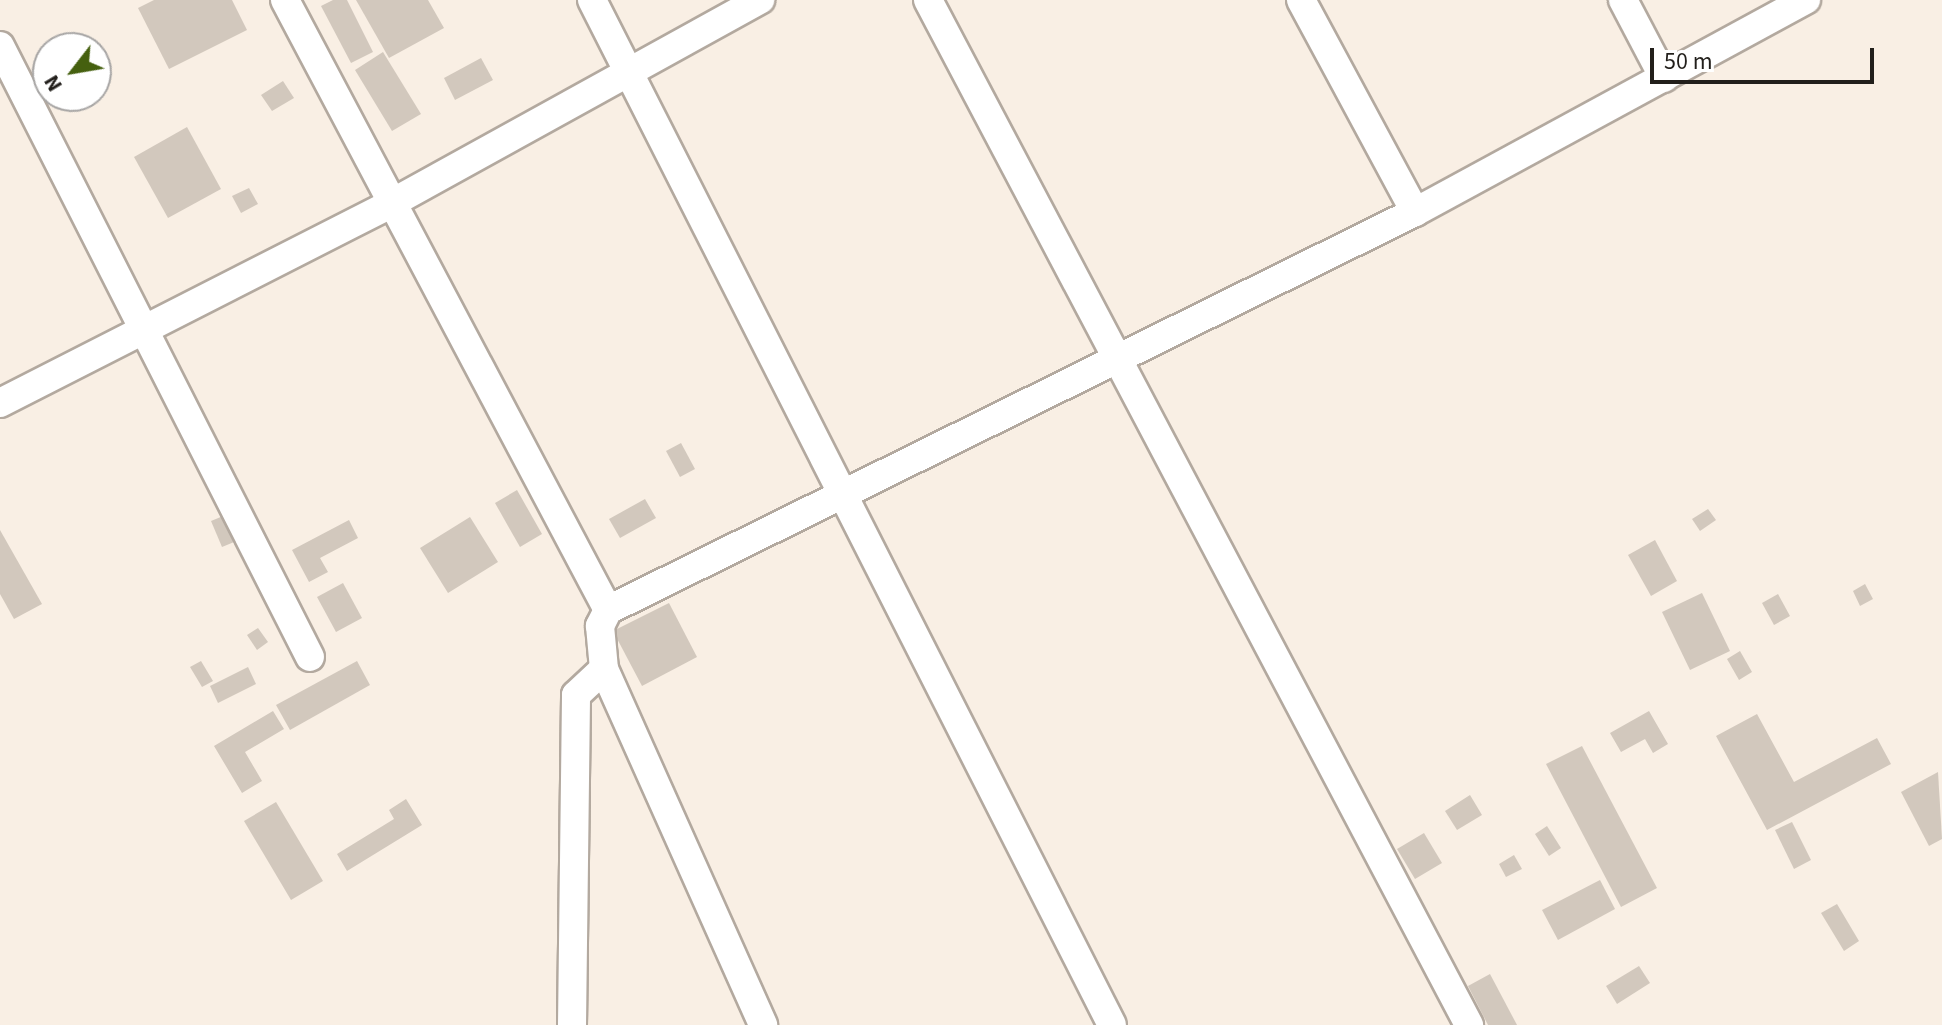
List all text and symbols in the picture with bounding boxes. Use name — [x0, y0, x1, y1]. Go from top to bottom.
north arrow — [32, 32, 112, 112]
scale bar — [1654, 32, 1878, 82]
text: 50 m — [1664, 44, 1713, 79]
text: N — [36, 69, 71, 98]

